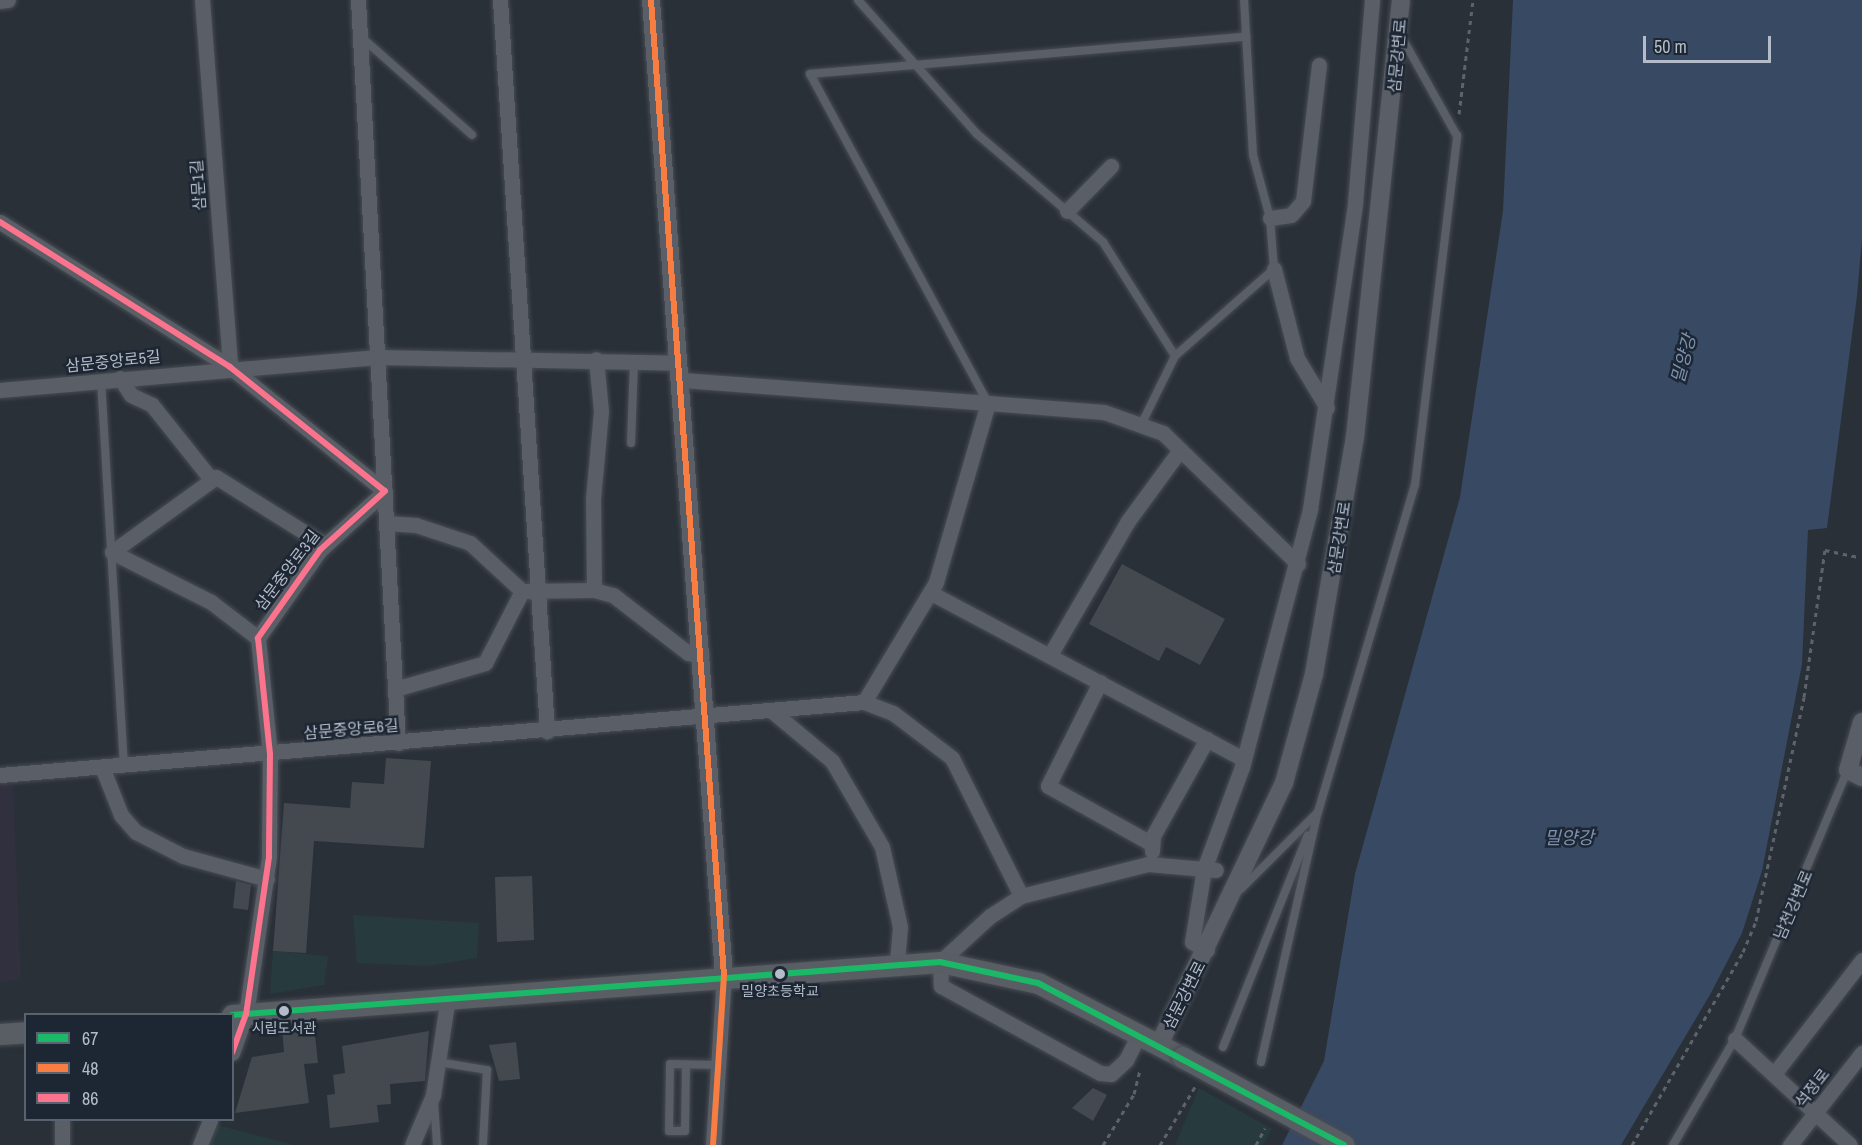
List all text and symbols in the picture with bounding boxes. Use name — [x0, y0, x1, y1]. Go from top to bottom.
street label: 삼문강변로 — [1384, 19, 1410, 93]
scale bar — [1646, 24, 1774, 62]
text: 50 m — [1654, 34, 1687, 59]
street label: 삼문1길 — [187, 159, 209, 211]
water label: 밀양강 — [1667, 332, 1701, 386]
street label: 삼문중앙로5길 — [64, 346, 162, 376]
street label: 삼문강변로 — [1324, 500, 1354, 576]
street label: 삼문중앙로3길 — [251, 526, 323, 614]
street label: 삼문중앙로6길 — [303, 715, 399, 743]
water label: 밀양강 — [1544, 827, 1594, 849]
street label: 남천강변로 — [1770, 867, 1816, 943]
street label: 삼문강변로 — [1159, 958, 1209, 1032]
marker: 밀양초등학교 — [774, 968, 786, 980]
place label: 밀양초등학교 — [741, 983, 819, 999]
marker: 시립도서관 — [278, 1005, 290, 1017]
legend — [24, 1013, 234, 1121]
place label: 시립도서관 — [252, 1020, 316, 1036]
text: 67 — [82, 1026, 98, 1051]
text: 48 — [82, 1056, 98, 1081]
street label: 석정로 — [1791, 1065, 1833, 1111]
text: 86 — [82, 1086, 98, 1111]

